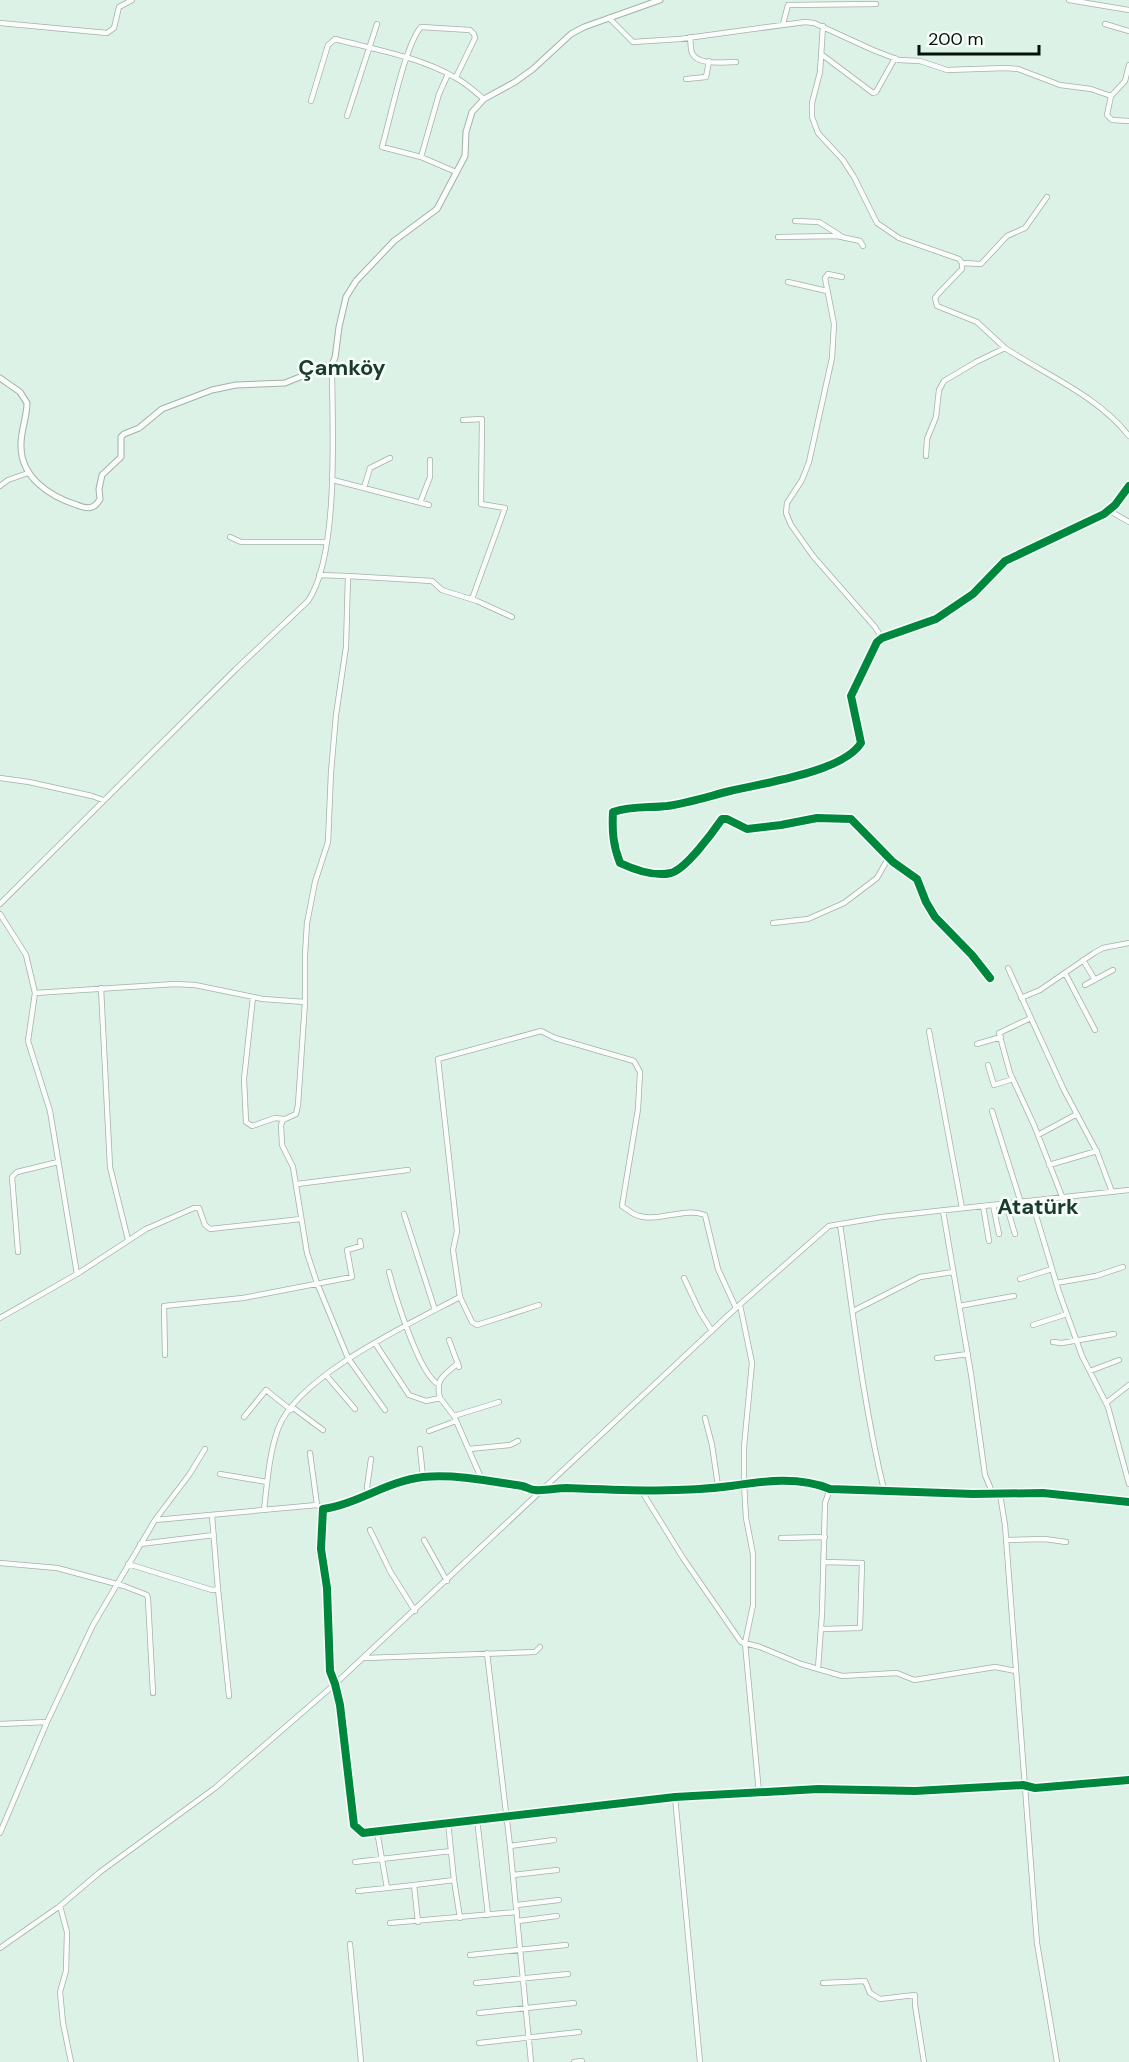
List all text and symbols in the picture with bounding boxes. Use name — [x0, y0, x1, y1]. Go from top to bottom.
scale bar — [919, 18, 1039, 56]
text: 200 m — [928, 27, 984, 51]
district label: Çamköy — [298, 353, 386, 382]
district label: Atatürk — [997, 1192, 1079, 1221]

